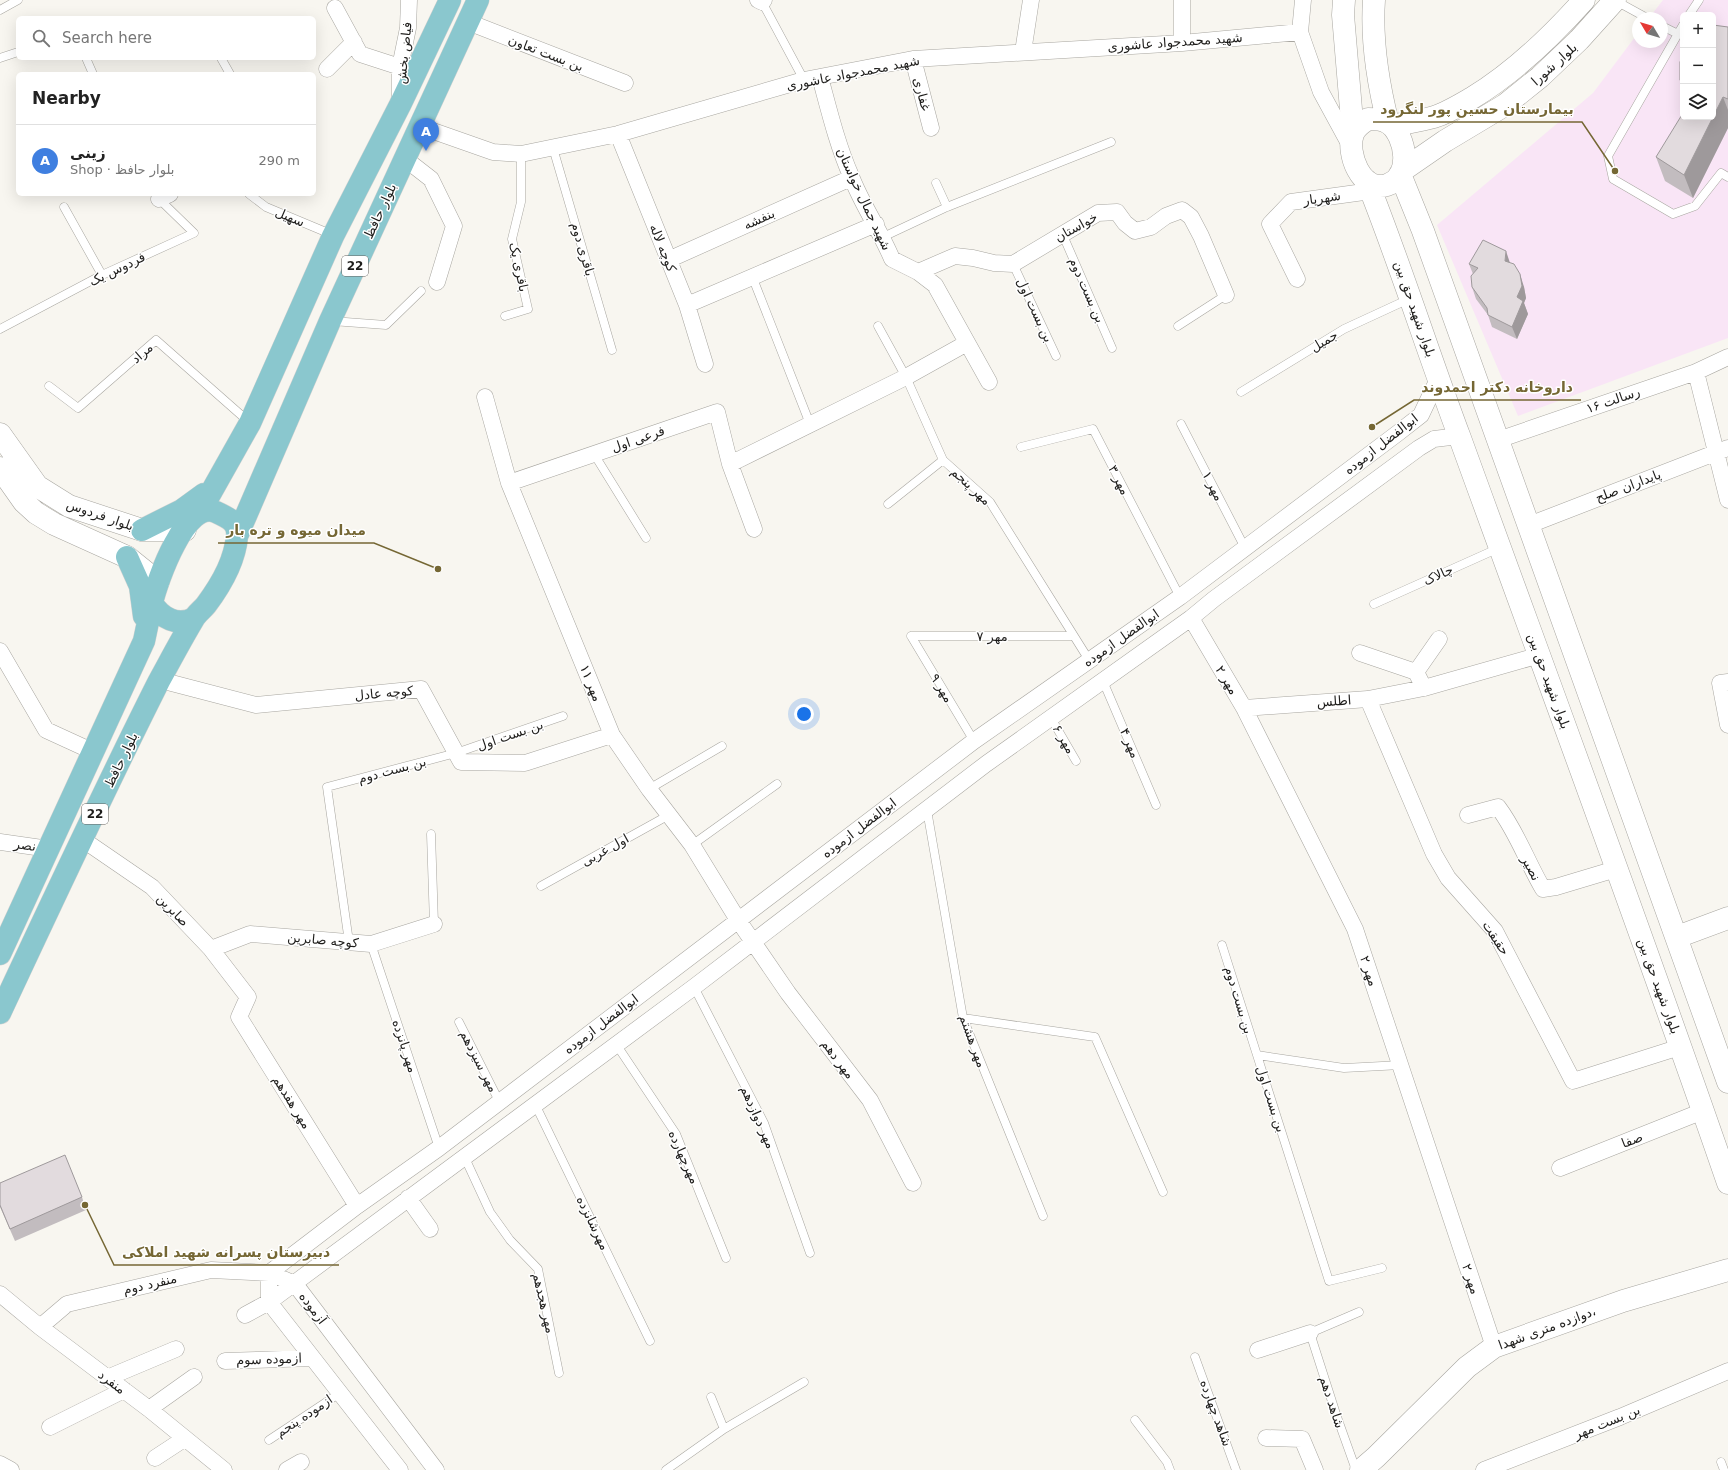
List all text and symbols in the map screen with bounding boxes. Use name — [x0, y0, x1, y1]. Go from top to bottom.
north arrow — [1632, 12, 1668, 48]
map controls — [1680, 12, 1716, 120]
button: + — [1680, 12, 1716, 48]
search box — [16, 16, 316, 60]
street label: فیاض بخش — [393, 21, 416, 85]
icon: search — [30, 27, 52, 49]
text: Search here — [62, 29, 152, 47]
street label: شهید محمدجواد عاشوری — [1107, 30, 1243, 55]
street label: بن‌ بست تعاون — [506, 32, 586, 75]
street label: بلوار شورا — [1528, 40, 1581, 89]
button: − — [1680, 48, 1716, 84]
street label: شهید محمدجواد عاشوری — [785, 53, 921, 94]
street label: غفاری — [909, 76, 934, 113]
button: layers — [1680, 84, 1716, 120]
text: Nearby — [32, 88, 101, 108]
callout: بیمارستان حسین پور لنگرود — [1373, 96, 1582, 122]
text: بیمارستان حسین پور لنگرود — [1380, 101, 1574, 118]
pin: A — [413, 118, 439, 151]
text: زینی — [70, 144, 106, 162]
street label: شهید جمال خواستان — [833, 145, 894, 253]
text: A — [40, 153, 50, 168]
text: 290 m — [258, 153, 300, 168]
text: Shop · بلوار حافظ — [70, 162, 174, 177]
street label: بلوار حافظ — [361, 181, 400, 241]
street label: شهریار — [1301, 188, 1342, 209]
street label: سهیل — [273, 204, 307, 231]
street label: بنفشه — [741, 206, 777, 232]
street label: خواستان — [1052, 209, 1101, 246]
street label: باقری دوم — [567, 220, 598, 278]
street label: کوچه لاله — [646, 222, 680, 275]
street label: باقری یک — [505, 241, 532, 293]
street label: فردوس یک — [86, 249, 148, 290]
street label: بن بست دوم — [1065, 255, 1108, 325]
road number: 22 — [342, 256, 368, 276]
street label: بلوار شهید حق بین — [1391, 259, 1439, 359]
street label: بن بست اول — [1013, 276, 1056, 345]
street label: جمیل — [1308, 327, 1340, 355]
street label: مراد — [128, 340, 156, 367]
callout: داروخانه دکتر احمدوند — [1414, 374, 1581, 400]
text: داروخانه دکتر احمدوند — [1421, 379, 1573, 396]
street label: رسالت ۱۶ — [1584, 384, 1642, 417]
street label: ابوالفضل ازموده — [1341, 411, 1422, 478]
street label: فرعی اول — [609, 423, 667, 456]
street label: مهر ۳ — [1104, 463, 1133, 498]
street label: مهر پنجم — [947, 464, 994, 509]
street label: پایداران صلح — [1593, 467, 1664, 506]
street label: مهر ۱ — [1198, 469, 1227, 504]
street label: بلوار فردوس — [64, 497, 136, 534]
callout: میدان میوه و تره بار — [218, 517, 374, 543]
text: میدان میوه و تره بار — [225, 522, 366, 539]
street label: چالاک — [1421, 562, 1455, 588]
street label: ابوالفضل ازموده — [1080, 606, 1163, 671]
street label: مهر ۷ — [976, 629, 1008, 645]
street label: بلوار شهید حق بین — [1524, 631, 1573, 731]
street label: مهر ۱۱ — [576, 662, 605, 704]
street label: مهر ۲ — [1212, 663, 1241, 698]
street label: مهر ۹ — [927, 671, 956, 706]
street label: کوچه عادل — [354, 683, 415, 704]
street label: اطلس — [1316, 692, 1352, 711]
your location — [794, 704, 814, 724]
street label: بن بست اول — [475, 717, 545, 754]
street label: مهر ۶ — [1049, 722, 1078, 757]
street label: مهر ۴ — [1116, 726, 1143, 761]
street label: بلوار حافظ — [101, 730, 142, 790]
street label: بن بست دوم — [356, 754, 428, 787]
street label: ابوالفضل ازموده — [819, 795, 900, 862]
road number: 22 — [82, 804, 108, 824]
street label: اول غربی — [579, 831, 632, 870]
street label: نصر — [12, 836, 37, 855]
street label: نصیر — [1517, 852, 1544, 883]
street label: صابرین — [153, 891, 192, 930]
street label: حقیقت — [1479, 918, 1513, 958]
street label: کوچه صابرین — [287, 929, 360, 952]
street label: بلوار شهید حق بین — [1634, 936, 1683, 1036]
street label: مهر ۲ — [1356, 954, 1381, 988]
street label: بن بست دوم — [1221, 964, 1256, 1036]
street label: ابوالفضل ازموده — [561, 991, 642, 1058]
street label: مهر هشتم — [956, 1012, 990, 1070]
street label: مهر پانزده — [388, 1017, 421, 1075]
street label: مهر سیزدهم — [456, 1028, 501, 1095]
street label: مهر دهم — [818, 1036, 858, 1082]
street label: بن بست اول — [1252, 1064, 1289, 1134]
street label: مهر هفدهم — [269, 1073, 314, 1132]
street label: مهر دوازدهم — [737, 1083, 779, 1151]
street label: مهرچهارده — [665, 1128, 702, 1186]
street label: صفا — [1619, 1129, 1645, 1151]
street label: مهرشانزده — [573, 1193, 613, 1253]
callout: دبیرستان پسرانه شهید املاکی — [114, 1239, 339, 1265]
text: دبیرستان پسرانه شهید املاکی — [122, 1244, 330, 1261]
street label: مهر ۲ — [1458, 1262, 1483, 1296]
street label: منفرد دوم — [122, 1271, 179, 1298]
street label: مهر هجدهم — [529, 1271, 558, 1335]
street label: آزموده — [295, 1288, 332, 1329]
street label: دوازده متری شهدا، — [1496, 1303, 1598, 1354]
street label: ازموده سوم — [236, 1350, 302, 1369]
street label: منفرد — [95, 1367, 129, 1398]
street label: شاهد دهم — [1316, 1374, 1347, 1430]
street label: شاهد چهارده — [1196, 1378, 1235, 1449]
street label: ازموده پنجم — [273, 1392, 336, 1441]
street label: بن بست مهر — [1571, 1402, 1643, 1443]

